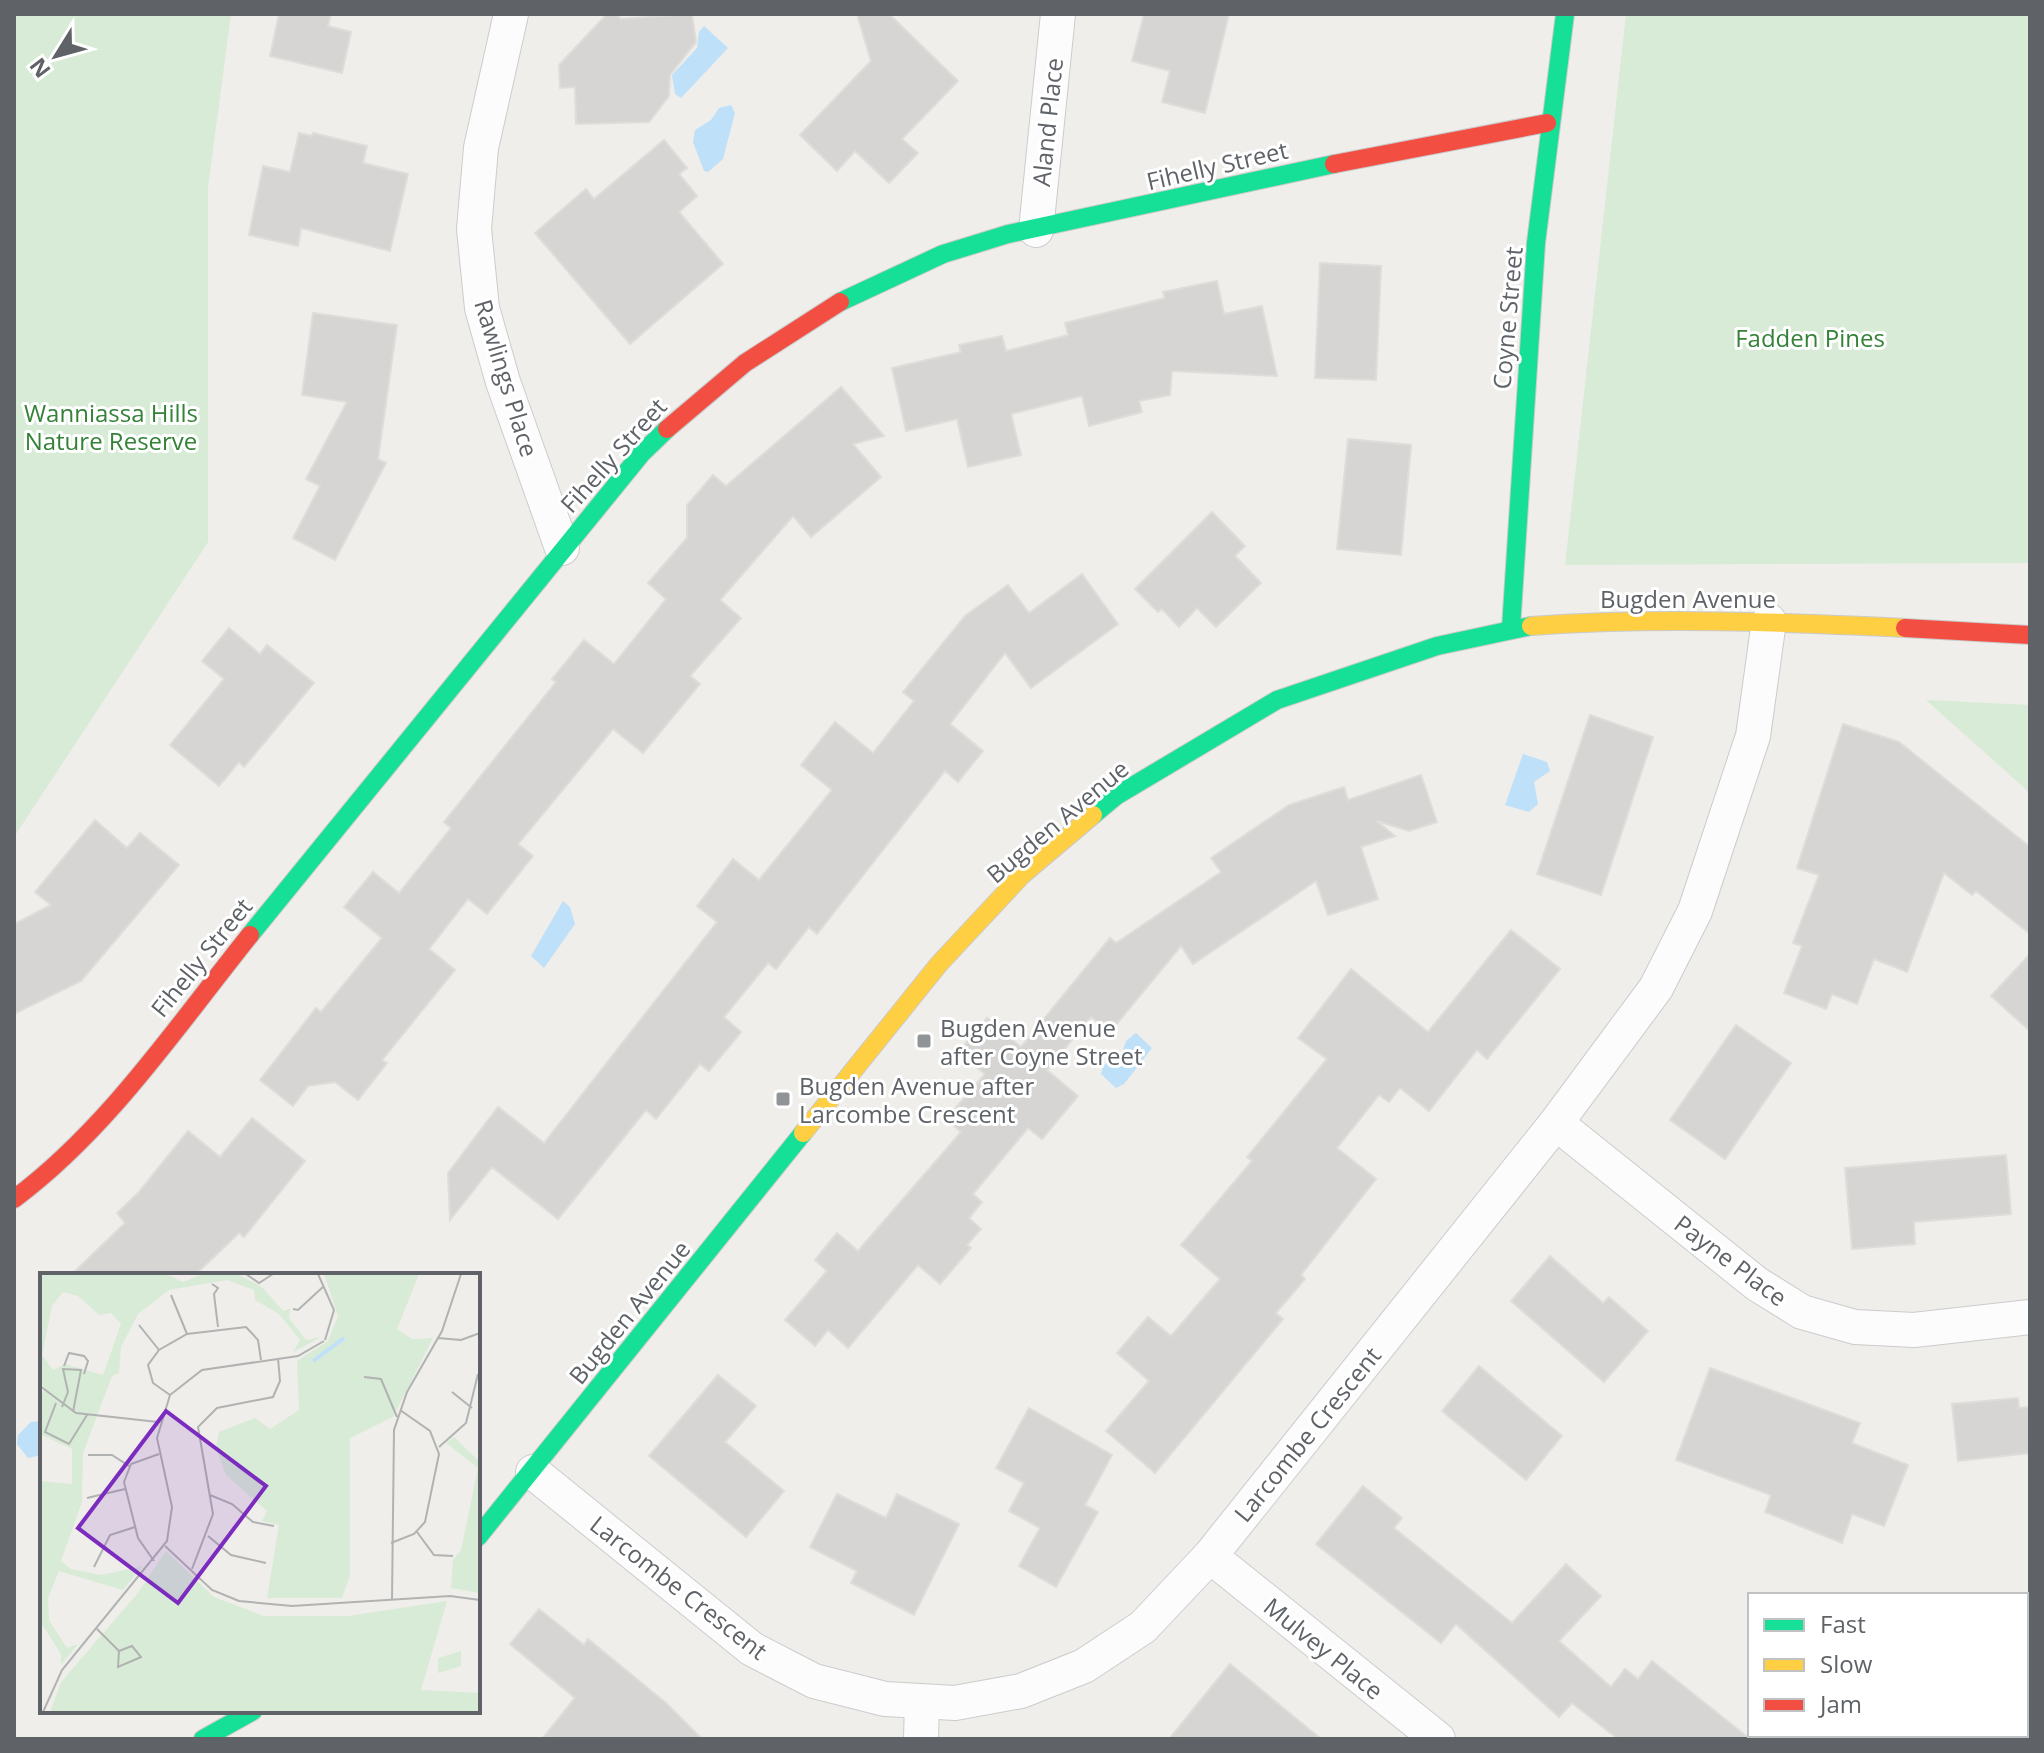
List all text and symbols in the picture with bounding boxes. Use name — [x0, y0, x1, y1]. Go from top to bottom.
north arrow — [16, 16, 96, 96]
text: N — [22, 52, 57, 85]
street label: Aland Place — [1024, 56, 1070, 188]
street label: Fihelly Street — [1143, 133, 1291, 197]
street label: Coyne Street — [1484, 245, 1530, 391]
street label: Rawlings Place — [467, 295, 547, 461]
park label: Fadden Pines — [1735, 321, 1885, 354]
street label: Fihelly Street — [553, 390, 673, 520]
park label: Wanniassa Hills Nature Reserve — [24, 396, 198, 457]
street label: Bugden Avenue — [1600, 582, 1776, 615]
street label: Bugden Avenue — [979, 752, 1135, 890]
street label: Fihelly Street — [143, 891, 259, 1023]
place label: Bugden Avenue after Coyne Street — [940, 1011, 1143, 1072]
marker: Bugden Avenue after Coyne Street — [915, 1032, 933, 1050]
place label: Bugden Avenue after Larcombe Crescent — [799, 1069, 1035, 1130]
marker: Bugden Avenue after Larcombe Crescent — [774, 1090, 792, 1108]
street label: Payne Place — [1668, 1207, 1794, 1313]
street label: Bugden Avenue — [561, 1233, 697, 1391]
inset map — [40, 1273, 480, 1713]
street label: Larcombe Crescent — [1226, 1340, 1388, 1528]
street label: Larcombe Crescent — [584, 1507, 774, 1667]
street label: Mulvey Place — [1257, 1590, 1391, 1706]
legend — [1748, 1593, 2028, 1737]
text: Fast — [1820, 1607, 1866, 1640]
text: Slow — [1820, 1647, 1873, 1680]
text: Jam — [1818, 1687, 1862, 1720]

